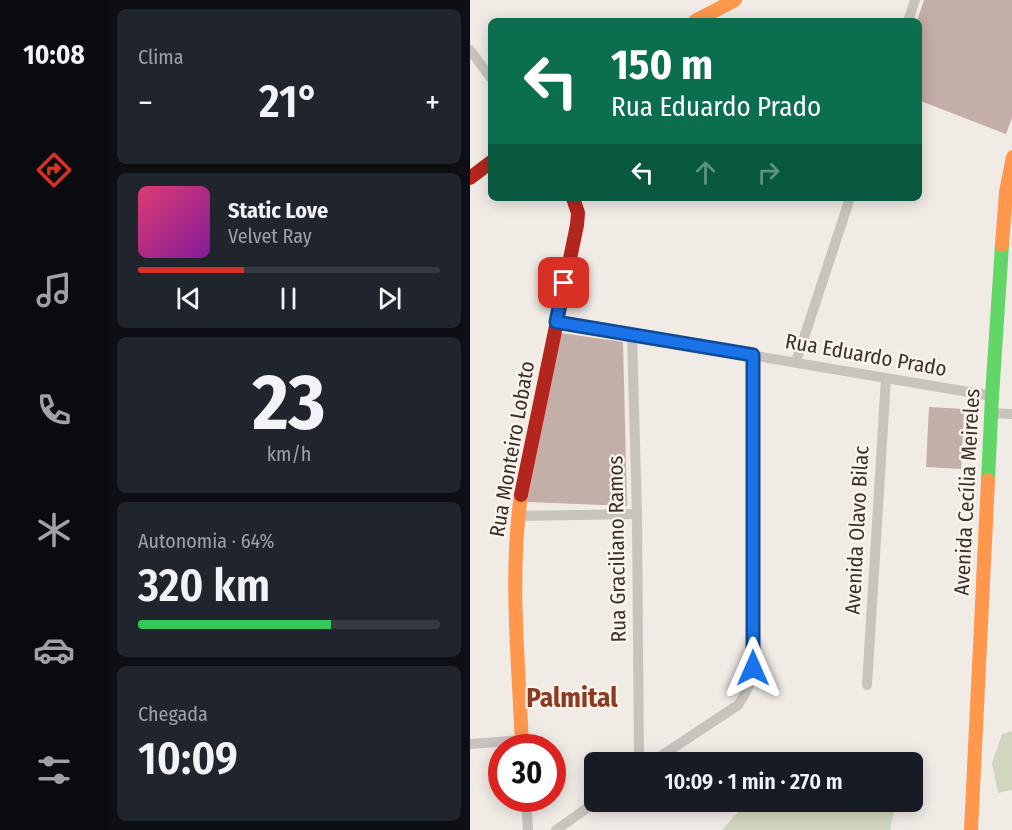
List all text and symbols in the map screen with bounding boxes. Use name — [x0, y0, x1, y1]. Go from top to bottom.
text: 10:08 — [23, 39, 85, 71]
text: 150 m — [611, 40, 713, 90]
icon: left — [512, 42, 590, 120]
text: Clima — [138, 45, 183, 69]
text: 21° — [259, 75, 319, 129]
text: − — [138, 83, 153, 123]
text: + — [425, 83, 440, 123]
text: Rua Eduardo Prado — [611, 91, 821, 123]
icon: directions — [33, 149, 75, 191]
icon: left — [626, 156, 659, 189]
icon: ahead — [689, 156, 722, 189]
icon: right — [752, 156, 785, 189]
text: Static Love — [228, 197, 328, 224]
text: Velvet Ray — [228, 224, 312, 248]
pin — [538, 257, 589, 308]
icon: arrive — [547, 266, 580, 299]
icon: music — [33, 269, 75, 311]
icon: previous — [172, 282, 205, 315]
icon: pause — [272, 282, 305, 315]
icon: next — [373, 282, 406, 315]
street label: Rua Eduardo Prado — [783, 328, 949, 382]
text: 23 — [252, 356, 326, 450]
street label: Rua Monteiro Lobato — [484, 359, 540, 539]
street label: Avenida Cecília Meireles — [949, 388, 985, 596]
icon: phone — [33, 389, 75, 431]
text: km/h — [267, 442, 311, 466]
street label: Avenida Olavo Bilac — [840, 445, 874, 615]
street label: Rua Graciliano Ramos — [602, 455, 632, 643]
icon: climate — [33, 509, 75, 551]
text: Autonomia · 64% — [138, 529, 274, 553]
text: 320 km — [138, 559, 270, 613]
icon: car — [33, 629, 75, 671]
position arrow — [721, 636, 785, 700]
district label: Palmital — [526, 682, 618, 714]
text: Chegada — [138, 702, 208, 726]
text: 10:09 — [138, 732, 238, 786]
speed limit sign: 30 — [488, 734, 566, 812]
icon: filters — [33, 749, 75, 791]
text: 10:09 · 1 min · 270 m — [664, 768, 843, 795]

